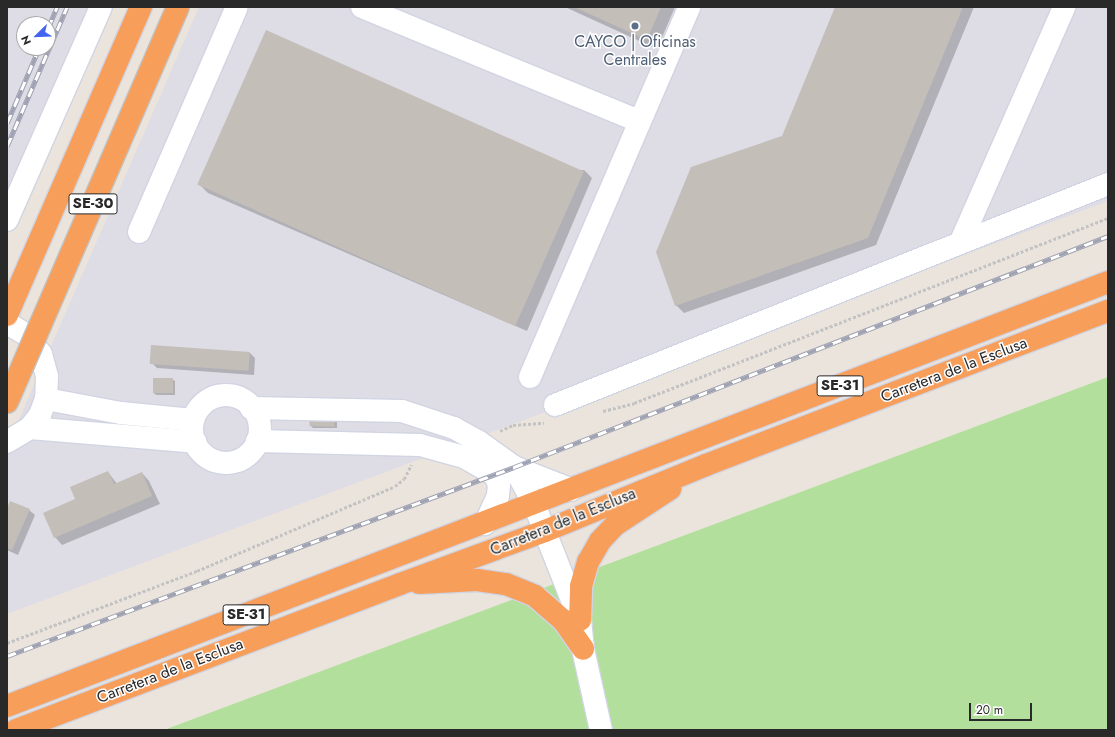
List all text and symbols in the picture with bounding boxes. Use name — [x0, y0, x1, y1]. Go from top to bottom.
north arrow — [16, 16, 56, 56]
marker: CAYCO | Oficinas Centrales — [630, 21, 640, 31]
place label: CAYCO | Oficinas Centrales — [574, 32, 696, 70]
text: N — [17, 33, 35, 47]
road number: SE-30 — [68, 191, 118, 217]
street label: Carretera de la Esclusa — [878, 333, 1030, 407]
road number: SE-31 — [816, 373, 864, 399]
street label: Carretera de la Esclusa — [487, 484, 639, 560]
road number: SE-31 — [222, 602, 270, 628]
street label: Carretera de la Esclusa — [94, 634, 246, 708]
scale bar — [971, 695, 1034, 721]
text: 20 m — [976, 701, 1003, 719]

